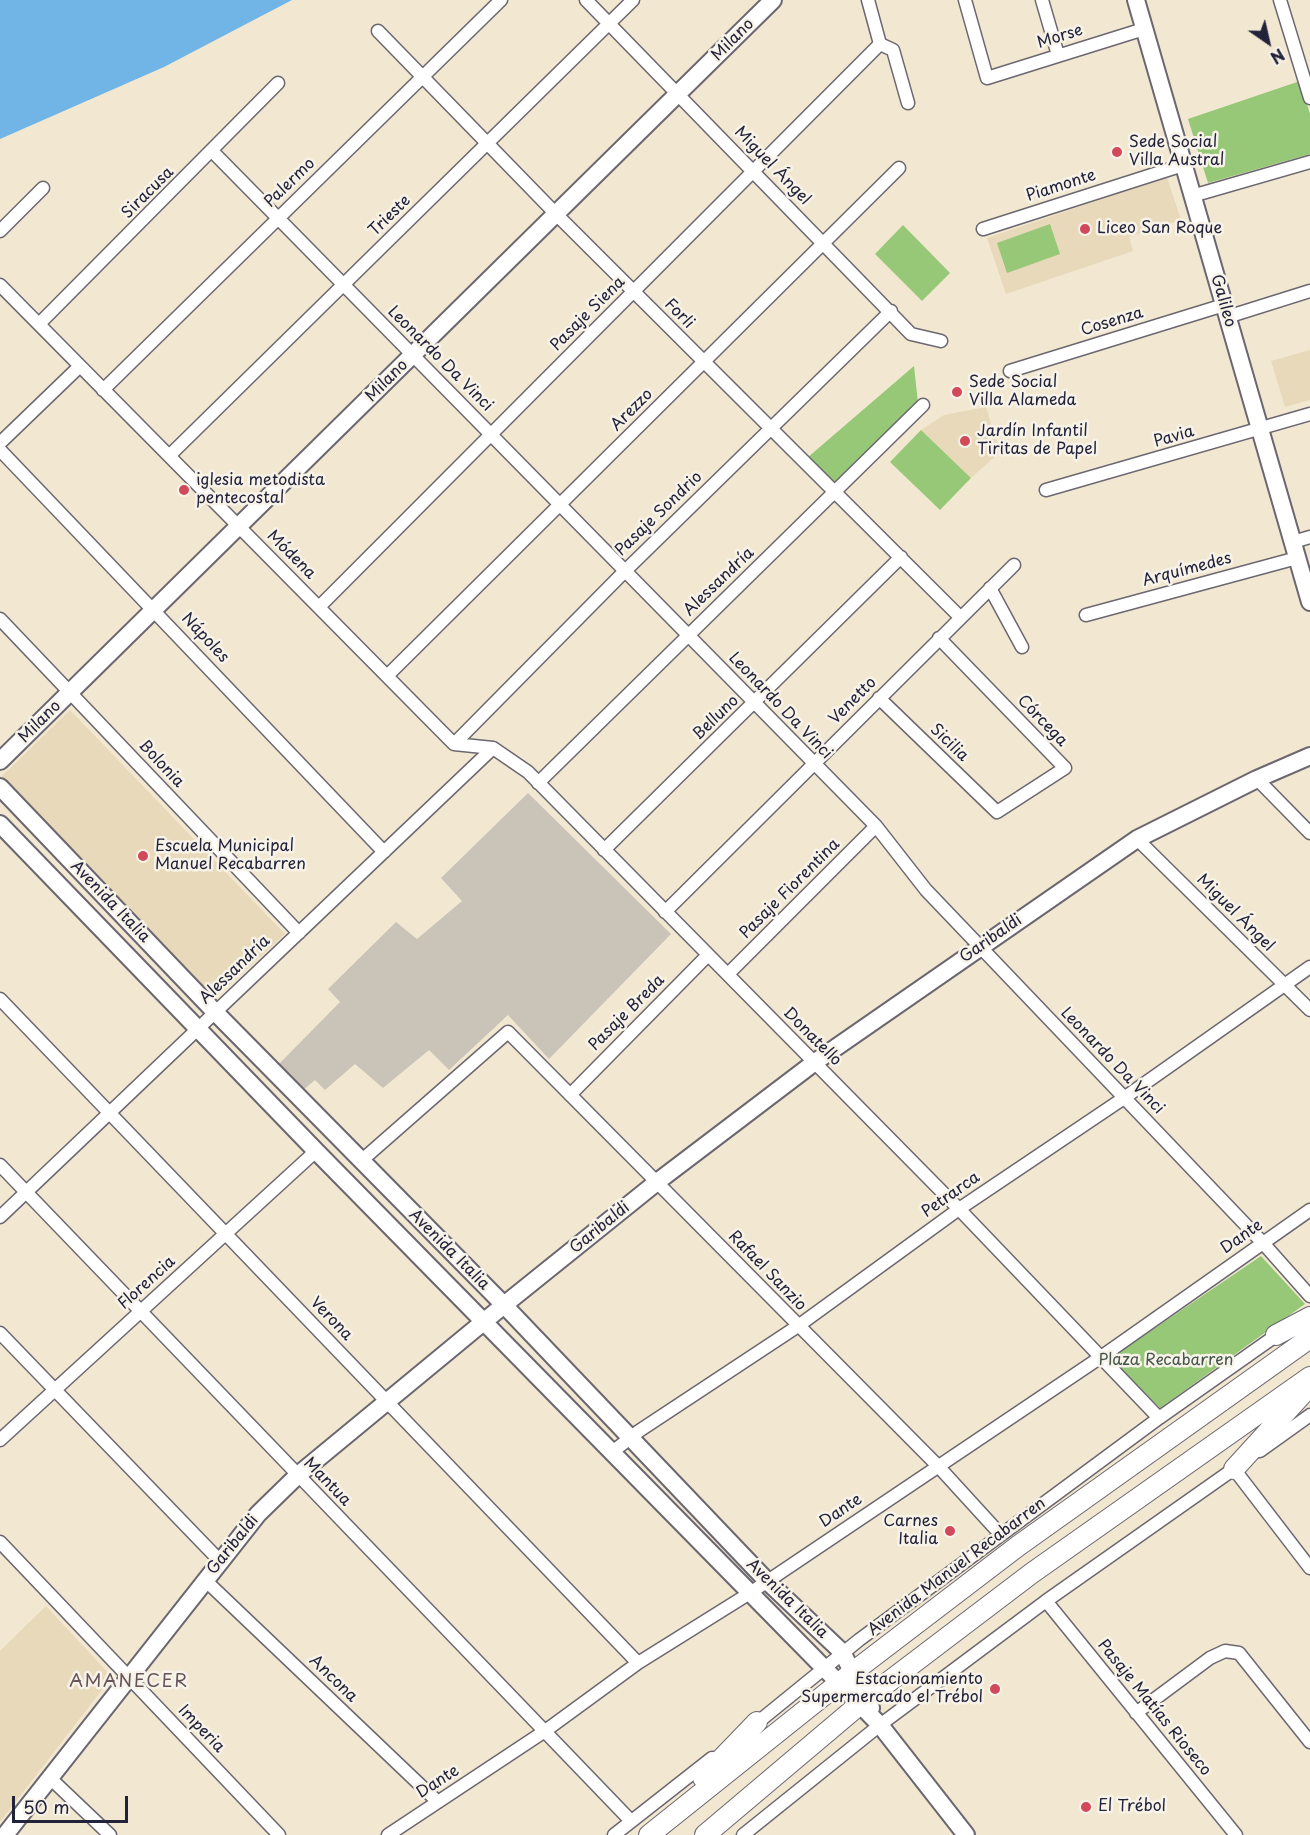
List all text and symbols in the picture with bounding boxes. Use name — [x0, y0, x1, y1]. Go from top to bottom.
north arrow — [1238, 12, 1298, 72]
street label: Milano — [708, 15, 758, 65]
street label: Morse — [1035, 21, 1085, 53]
text: N — [1266, 43, 1290, 70]
street label: Miguel Ángel — [730, 123, 814, 209]
place label: Sede Social Villa Austral — [1129, 133, 1224, 171]
marker: Sede Social Villa Austral — [1110, 145, 1124, 159]
street label: Palermo — [261, 154, 319, 212]
street label: Siracusa — [118, 163, 178, 223]
street label: Piamonte — [1024, 166, 1098, 206]
street label: Trieste — [365, 191, 415, 241]
place label: Liceo San Roque — [1097, 219, 1222, 239]
marker: Liceo San Roque — [1078, 222, 1092, 236]
street label: Pasaje Siena — [547, 273, 629, 355]
street label: Galileo — [1206, 273, 1240, 329]
street label: Forli — [660, 295, 698, 333]
street label: Leonardo Da Vinci — [383, 302, 497, 416]
street label: Cosenza — [1079, 303, 1145, 341]
street label: Milano — [362, 356, 412, 406]
place label: Sede Social Villa Alameda — [969, 373, 1076, 411]
street label: Arezzo — [607, 385, 657, 435]
marker: Sede Social Villa Alameda — [950, 385, 964, 399]
place label: Jardín Infantil Tiritas de Papel — [977, 422, 1097, 460]
street label: Pavia — [1152, 422, 1196, 452]
marker: Jardín Infantil Tiritas de Papel — [958, 434, 972, 448]
street label: Pasaje Sondrio — [612, 468, 706, 560]
place label: iglesia metodista pentecostal — [196, 471, 325, 509]
marker: iglesia metodista pentecostal — [177, 483, 191, 497]
street label: Módena — [263, 527, 319, 583]
street label: Alessandría — [680, 544, 758, 620]
street label: Arquímedes — [1140, 549, 1234, 591]
street label: Nápoles — [177, 609, 233, 667]
street label: Leonardo Da Vinci — [724, 649, 836, 763]
street label: Venetto — [825, 673, 881, 729]
street label: Belluno — [689, 691, 743, 745]
street label: Córcega — [1013, 691, 1071, 751]
street label: Milano — [15, 697, 65, 747]
street label: Sicilia — [926, 720, 972, 766]
street label: Bolonia — [134, 736, 188, 792]
street label: Pasaje Fiorentina — [736, 835, 844, 943]
place label: Escuela Municipal Manuel Recabarren — [155, 837, 306, 875]
marker: Escuela Municipal Manuel Recabarren — [136, 849, 150, 863]
street label: Avenida Italia — [66, 857, 154, 947]
street label: Miguel Ángel — [1192, 870, 1278, 956]
street label: Garibaldi — [956, 911, 1026, 967]
street label: Alessandría — [196, 932, 274, 1008]
street label: Pasaje Breda — [585, 971, 669, 1055]
street label: Donatello — [779, 1004, 845, 1070]
street label: Leonardo Da Vinci — [1056, 1004, 1168, 1118]
street label: Petrarca — [918, 1168, 984, 1222]
street label: Garibaldi — [566, 1198, 634, 1258]
street label: Avenida Italia — [405, 1206, 493, 1294]
street label: Dante — [1217, 1216, 1267, 1258]
street label: Rafael Sanzio — [724, 1227, 810, 1315]
street label: Florencia — [114, 1252, 180, 1314]
street label: Verona — [306, 1293, 356, 1345]
park label: Plaza Recabarren — [1099, 1351, 1233, 1371]
street label: Mantua — [299, 1454, 355, 1510]
street label: Dante — [816, 1490, 866, 1532]
street label: Avenida Manuel Recabarren — [864, 1494, 1050, 1640]
street label: Garibaldi — [203, 1511, 263, 1579]
place label: Carnes Italia — [883, 1512, 938, 1550]
marker: Carnes Italia — [943, 1524, 957, 1538]
street label: Avenida Italia — [742, 1555, 832, 1643]
street label: Pasaje Matías Rioseco — [1093, 1636, 1215, 1780]
street label: Ancona — [305, 1651, 361, 1707]
place label: Estacionamiento Supermercado el Trébol — [801, 1670, 983, 1708]
district label: AMANECER — [69, 1671, 189, 1693]
marker: Estacionamiento Supermercado el Trébol — [988, 1682, 1002, 1696]
street label: Imperia — [174, 1701, 228, 1757]
street label: Dante — [413, 1761, 463, 1803]
scale bar — [15, 1784, 130, 1822]
text: 50 m — [23, 1793, 70, 1820]
place label: El Trébol — [1098, 1797, 1166, 1817]
marker: El Trébol — [1079, 1800, 1093, 1814]

